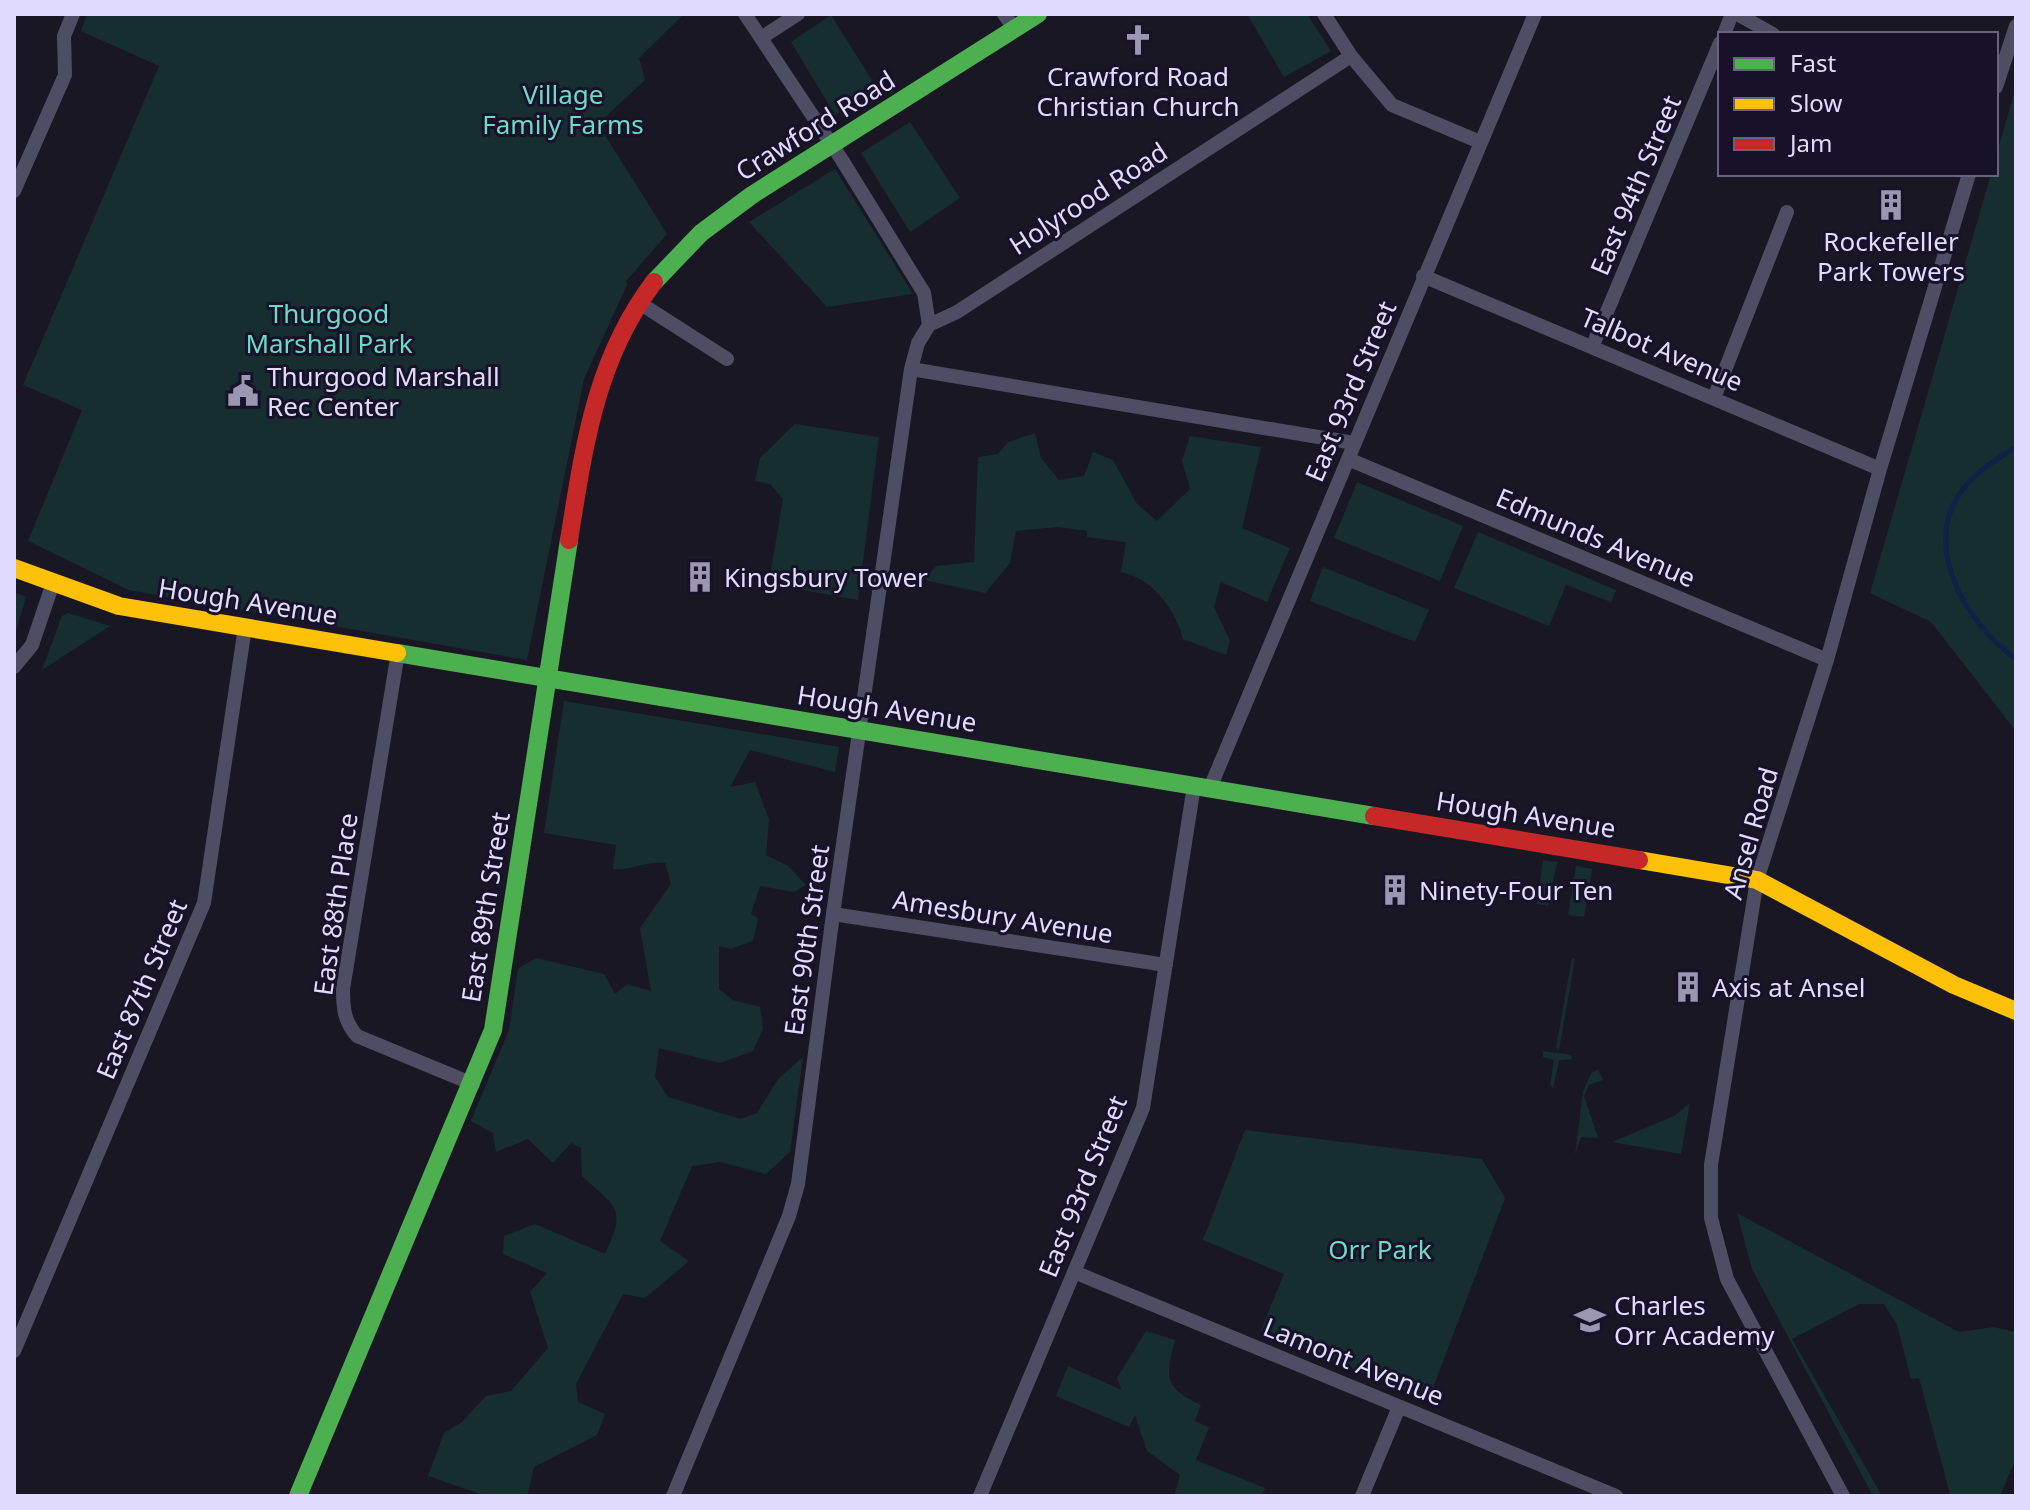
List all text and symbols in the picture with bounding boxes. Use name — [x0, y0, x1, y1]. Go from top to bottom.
church icon: Crawford Road Christian Church — [1121, 23, 1155, 57]
legend — [1718, 32, 1998, 176]
text: Fast — [1790, 46, 1836, 79]
place label: Crawford Road Christian Church — [1036, 58, 1240, 124]
street label: Crawford Road — [728, 62, 902, 188]
park label: Village Family Farms — [482, 76, 644, 142]
text: Slow — [1790, 86, 1842, 119]
street label: East 94th Street — [1581, 90, 1689, 280]
text: Jam — [1788, 126, 1832, 159]
street label: Holyrood Road — [1002, 133, 1174, 263]
building icon: Rockefeller Park Towers — [1874, 188, 1908, 222]
place label: Rockefeller Park Towers — [1817, 223, 1965, 289]
park label: Thurgood Marshall Park — [245, 295, 413, 361]
street label: East 93rd Street — [1296, 295, 1404, 487]
street label: Talbot Avenue — [1575, 299, 1749, 399]
place label: Thurgood Marshall Rec Center — [267, 358, 500, 424]
public building icon: Thurgood Marshall Rec Center — [226, 374, 260, 408]
street label: Edmunds Avenue — [1491, 479, 1701, 595]
place label: Kingsbury Tower — [724, 559, 928, 595]
building icon: Kingsbury Tower — [683, 560, 717, 594]
street label: Hough Avenue — [156, 569, 340, 633]
street label: Hough Avenue — [795, 676, 979, 740]
street label: Ansel Road — [1714, 763, 1786, 903]
street label: Hough Avenue — [1434, 782, 1618, 846]
street label: East 89th Street — [452, 809, 518, 1005]
street label: East 88th Place — [304, 810, 366, 998]
street label: East 90th Street — [775, 842, 837, 1038]
place label: Ninety-Four Ten — [1419, 872, 1613, 908]
building icon: Ninety-Four Ten — [1378, 873, 1412, 907]
street label: Amesbury Avenue — [890, 881, 1116, 951]
street label: East 87th Street — [87, 894, 195, 1084]
place label: Axis at Ansel — [1712, 969, 1866, 1005]
building icon: Axis at Ansel — [1671, 970, 1705, 1004]
street label: East 93rd Street — [1029, 1090, 1135, 1282]
park label: Orr Park — [1328, 1231, 1432, 1267]
place label: Charles Orr Academy — [1614, 1287, 1775, 1353]
school or university icon: Charles Orr Academy — [1573, 1303, 1607, 1337]
street label: Lamont Avenue — [1258, 1308, 1450, 1414]

